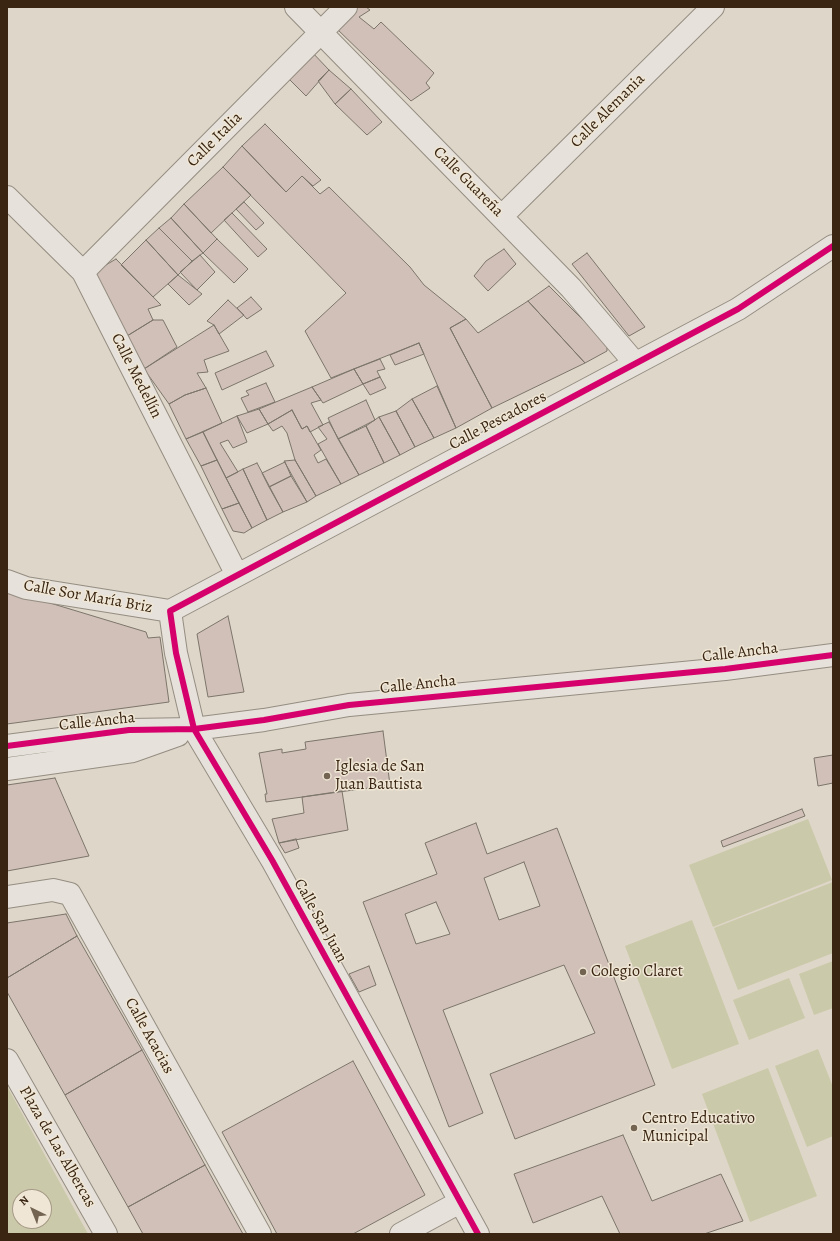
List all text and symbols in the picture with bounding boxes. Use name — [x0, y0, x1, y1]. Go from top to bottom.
street label: Calle Alemania — [567, 70, 649, 152]
street label: Calle Italia — [183, 108, 247, 172]
street label: Calle Guareña — [429, 143, 507, 221]
street label: Calle Medellín — [106, 330, 166, 422]
street label: Calle Pescadores — [446, 387, 550, 455]
street label: Calle Sor María Briz — [22, 576, 154, 618]
street label: Calle Ancha — [701, 639, 779, 667]
street label: Calle Ancha — [379, 671, 457, 699]
street label: Calle Ancha — [58, 708, 136, 736]
place label: Iglesia de San Juan Bautista — [335, 757, 424, 795]
marker: Iglesia de San Juan Bautista — [322, 771, 332, 781]
street label: Calle San Juan — [289, 876, 351, 966]
place label: Colegio Claret — [591, 962, 683, 982]
marker: Colegio Claret — [578, 967, 588, 977]
street label: Calle Acacias — [120, 995, 178, 1077]
street label: Plaza de Las Albercas — [14, 1083, 100, 1211]
place label: Centro Educativo Municipal — [642, 1109, 755, 1147]
marker: Centro Educativo Municipal — [629, 1123, 639, 1133]
north arrow — [12, 1189, 52, 1229]
text: N — [16, 1192, 32, 1209]

